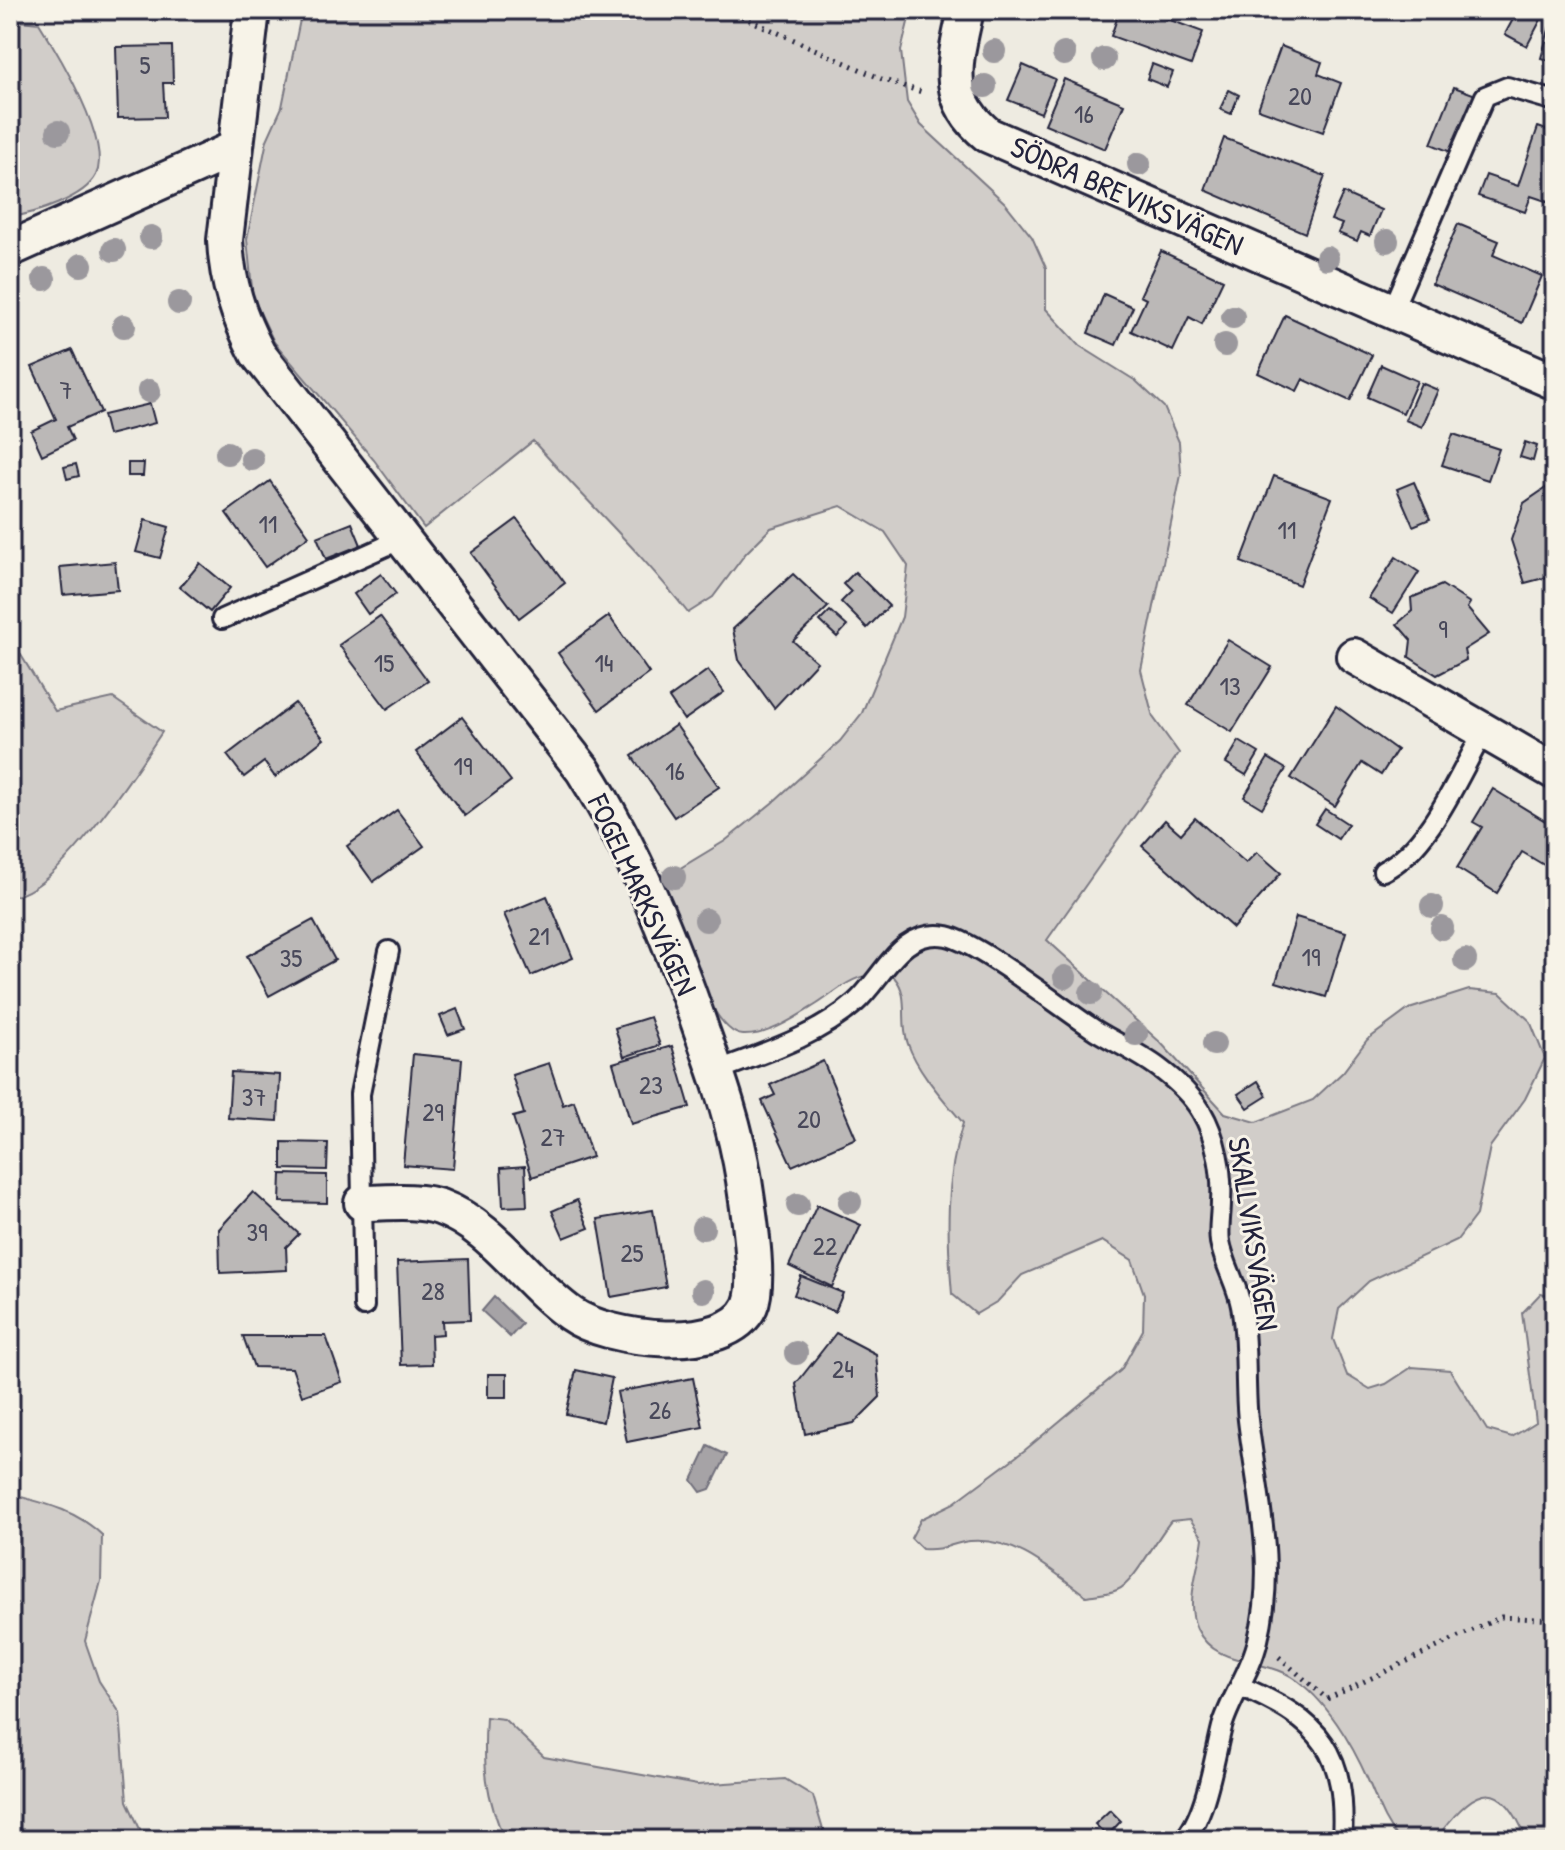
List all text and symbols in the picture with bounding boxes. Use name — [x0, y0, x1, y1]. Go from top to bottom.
house number: 5 — [140, 47, 151, 82]
house number: 20 — [1288, 78, 1312, 113]
house number: 16 — [1074, 96, 1094, 131]
street label: SÖDRA BREVIKSVÄGEN — [1005, 126, 1250, 264]
house number: 7 — [60, 372, 72, 407]
house number: 11 — [259, 506, 277, 541]
house number: 11 — [1278, 512, 1296, 547]
house number: 9 — [1438, 611, 1448, 646]
house number: 15 — [374, 645, 394, 680]
house number: 14 — [594, 645, 614, 680]
house number: 13 — [1219, 668, 1241, 703]
house number: 19 — [454, 748, 472, 783]
house number: 16 — [665, 753, 685, 788]
street label: FOGELMARKSVÄGEN — [578, 787, 707, 1002]
house number: 21 — [528, 918, 550, 953]
house number: 19 — [1302, 939, 1320, 974]
house number: 35 — [280, 940, 302, 975]
house number: 23 — [639, 1067, 663, 1102]
house number: 37 — [242, 1079, 266, 1114]
house number: 29 — [422, 1094, 444, 1129]
house number: 20 — [797, 1101, 821, 1136]
house number: 27 — [540, 1119, 566, 1154]
street label: SKALLVIKSVÄGEN — [1219, 1134, 1289, 1333]
house number: 39 — [246, 1214, 268, 1249]
house number: 22 — [813, 1228, 837, 1263]
house number: 25 — [620, 1235, 644, 1270]
house number: 28 — [421, 1273, 445, 1308]
house number: 24 — [832, 1351, 854, 1386]
house number: 26 — [649, 1392, 671, 1427]

